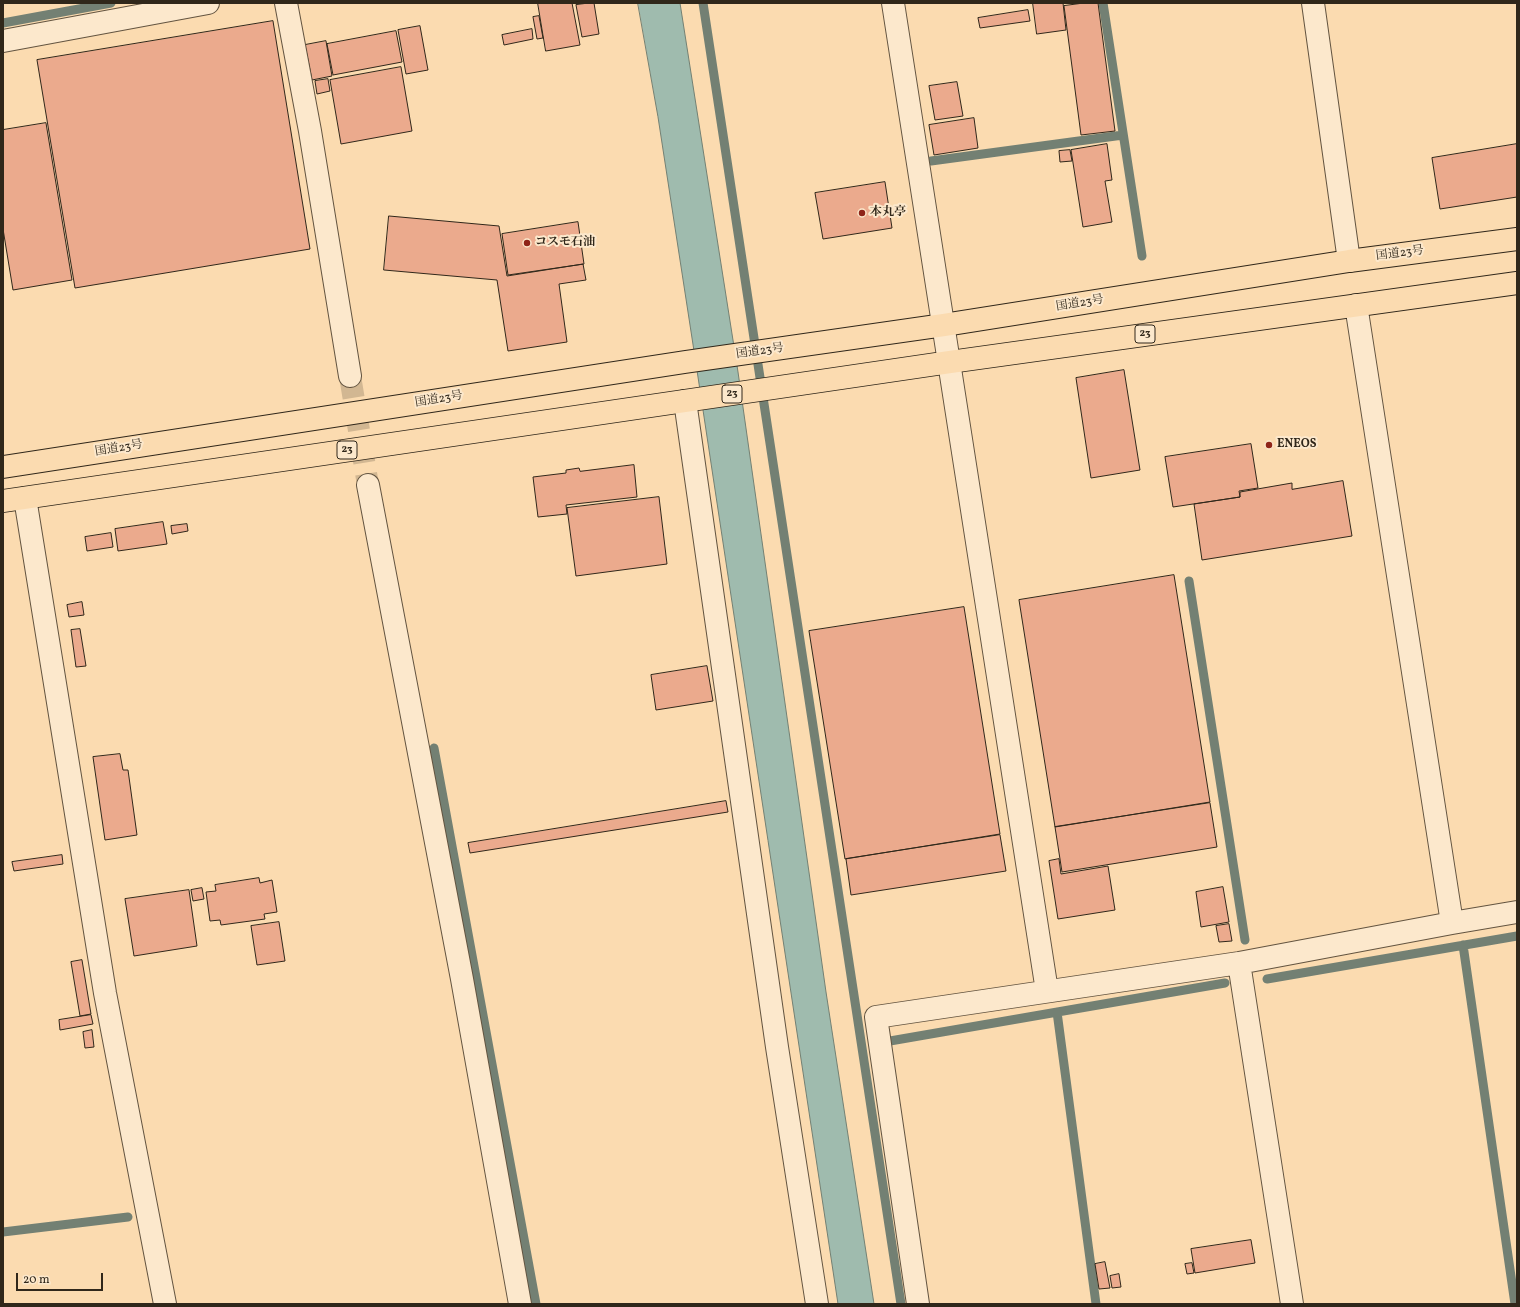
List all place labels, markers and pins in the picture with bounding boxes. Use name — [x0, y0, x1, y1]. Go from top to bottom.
place label: 本丸亭 — [870, 206, 906, 220]
marker: 本丸亭 — [857, 208, 867, 218]
place label: コスモ石油 — [535, 236, 595, 250]
marker: コスモ石油 — [522, 238, 532, 248]
place label: ENEOS — [1277, 438, 1316, 452]
marker: ENEOS — [1264, 440, 1274, 450]

